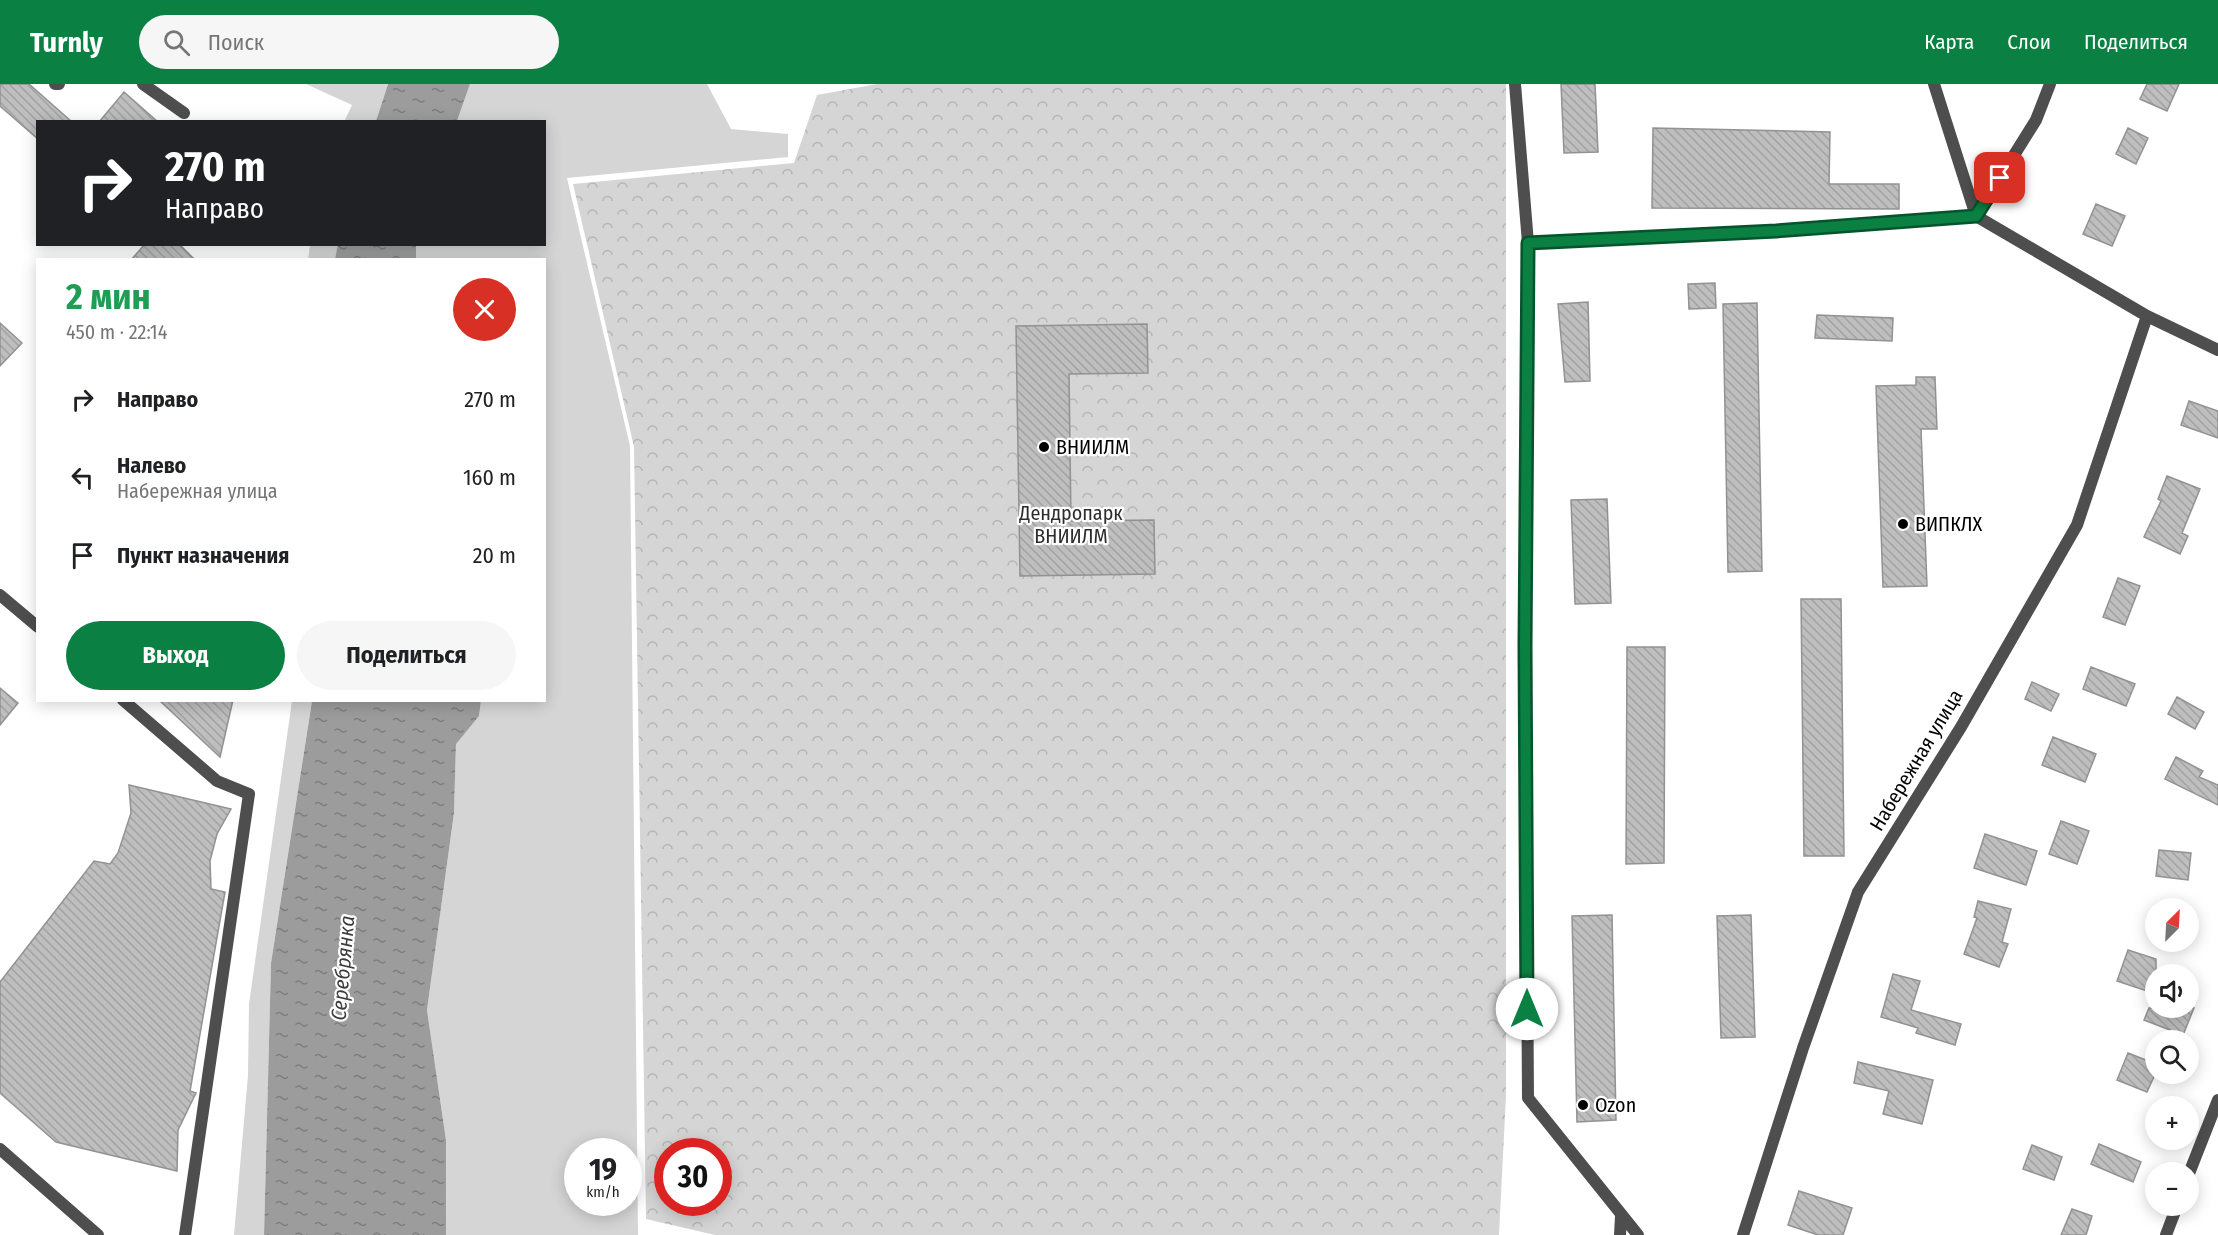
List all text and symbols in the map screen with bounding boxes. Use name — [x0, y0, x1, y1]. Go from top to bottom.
search box — [139, 15, 559, 69]
text: Turnly — [30, 26, 103, 59]
icon: search — [160, 26, 193, 59]
text: Поиск — [208, 29, 264, 56]
text: Карта — [1924, 29, 1974, 55]
text: Слои — [2007, 29, 2051, 55]
text: Поделиться — [2084, 29, 2188, 55]
text: 270 m — [165, 142, 265, 192]
icon: right — [66, 144, 144, 222]
pin — [1974, 152, 2025, 203]
icon: arrive — [1983, 161, 2016, 194]
text: Направо — [165, 193, 264, 225]
text: 2 мин — [66, 275, 151, 319]
button: close — [453, 278, 516, 341]
text: 450 m · 22:14 — [66, 320, 167, 344]
icon: right — [66, 383, 99, 416]
text: Направо — [117, 386, 198, 413]
text: 270 m — [464, 386, 516, 413]
place label: ВНИИЛМ — [1056, 435, 1129, 459]
marker: ВНИИЛМ — [1037, 440, 1051, 454]
text: Налево — [117, 452, 186, 479]
icon: left — [66, 461, 99, 494]
text: 160 m — [463, 464, 516, 491]
text: Набережная улица — [117, 479, 278, 503]
park label: Дендропарк ВНИИЛМ — [1018, 501, 1123, 548]
place label: ВИПКЛХ — [1915, 512, 1983, 536]
marker: ВИПКЛХ — [1896, 517, 1910, 531]
icon: arrive — [66, 539, 99, 572]
text: Пункт назначения — [117, 542, 289, 569]
text: 20 m — [473, 542, 516, 569]
button: Выход — [66, 621, 285, 690]
button: Поделиться — [297, 621, 516, 690]
street label: Набережная улица — [1864, 685, 1968, 835]
north arrow — [2145, 898, 2199, 952]
map controls — [2145, 898, 2199, 1216]
water label: Серебрянка — [325, 914, 361, 1022]
button: sound — [2145, 964, 2199, 1018]
position arrow — [1495, 977, 1559, 1041]
button: search — [2145, 1030, 2199, 1084]
place label: Ozon — [1595, 1093, 1636, 1117]
button: + — [2145, 1096, 2199, 1150]
marker: Ozon — [1576, 1098, 1590, 1112]
speed limit sign: 30 — [654, 1138, 732, 1216]
text: 19 — [589, 1152, 617, 1188]
button: − — [2145, 1162, 2199, 1216]
text: km/h — [586, 1183, 620, 1201]

